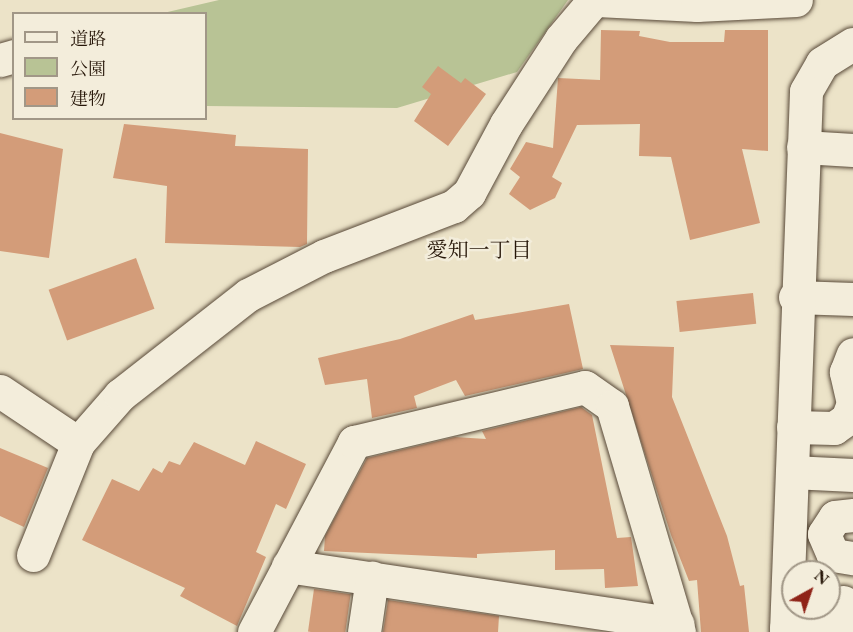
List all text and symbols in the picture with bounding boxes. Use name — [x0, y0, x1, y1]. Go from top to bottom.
legend — [12, 12, 207, 120]
text: 道路 — [70, 27, 106, 50]
text: 公園 — [70, 57, 106, 80]
text: 建物 — [70, 87, 106, 110]
district label: 愛知一丁目 — [427, 237, 531, 263]
north arrow — [781, 560, 841, 620]
text: N — [810, 565, 833, 590]

